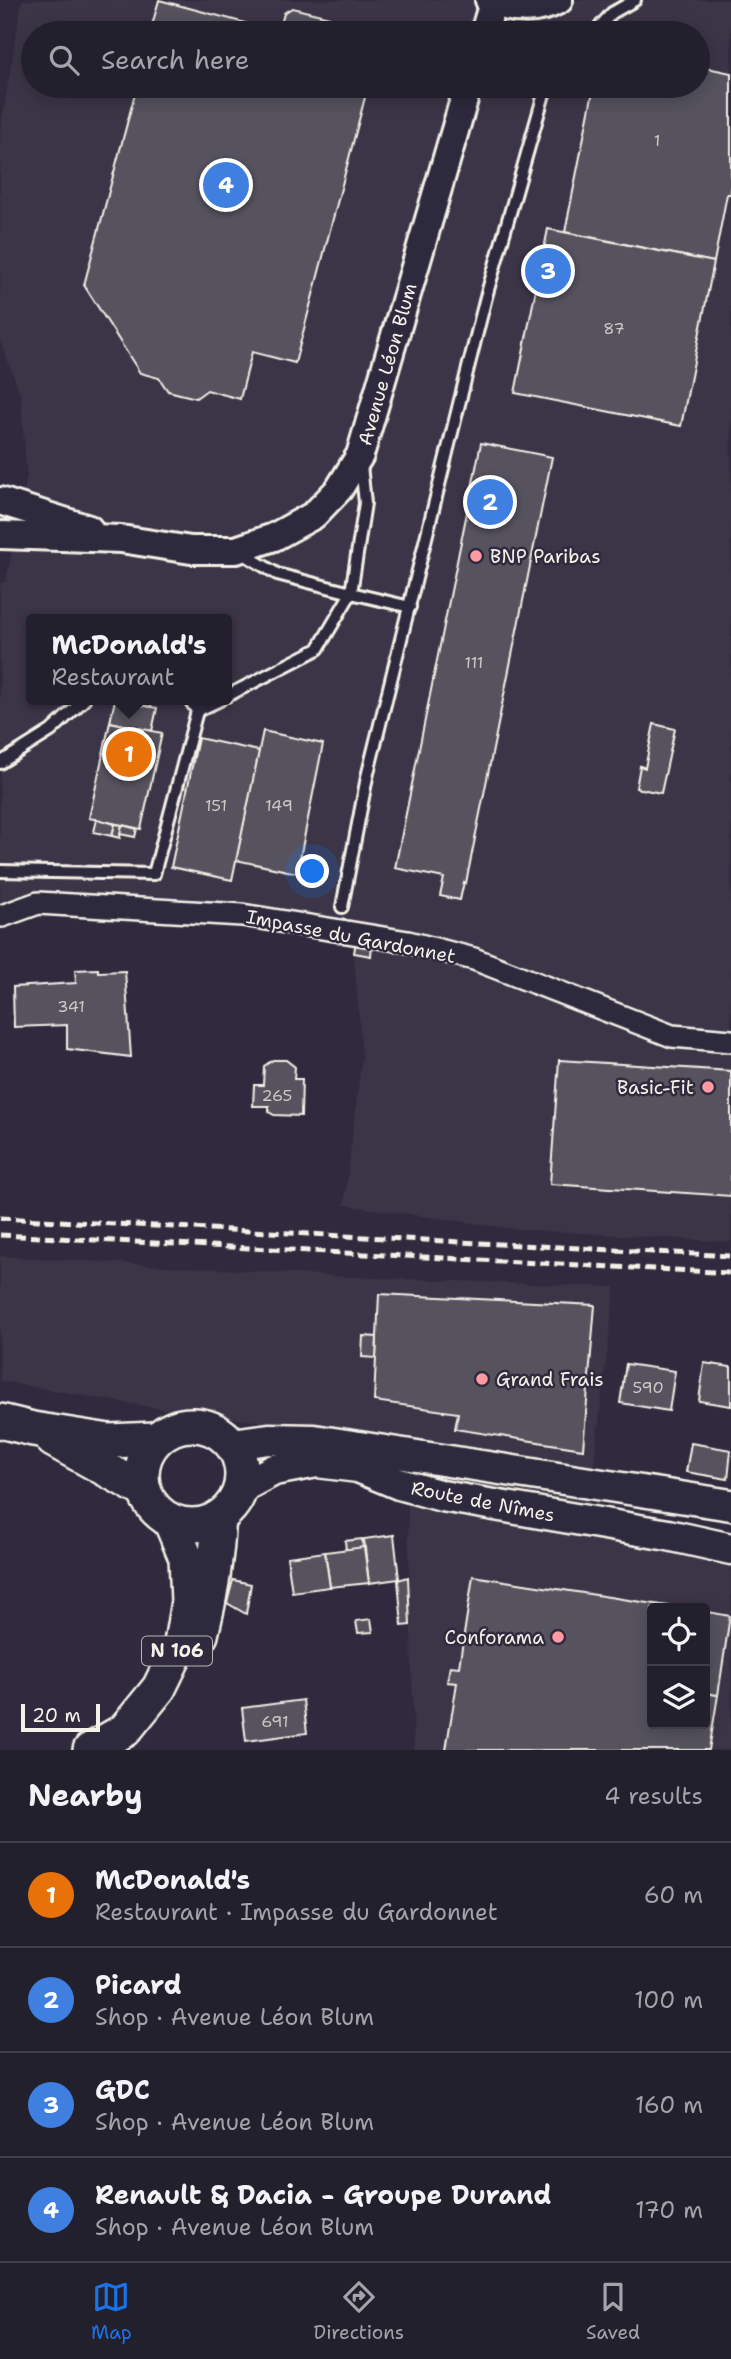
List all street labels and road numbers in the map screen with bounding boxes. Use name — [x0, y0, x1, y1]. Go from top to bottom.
street label: Avenue Léon Blum — [352, 280, 423, 448]
street label: Impasse du Gardonnet — [244, 904, 458, 969]
street label: Route de Nîmes — [409, 1475, 557, 1528]
road number: N 106 — [142, 1636, 212, 1666]

